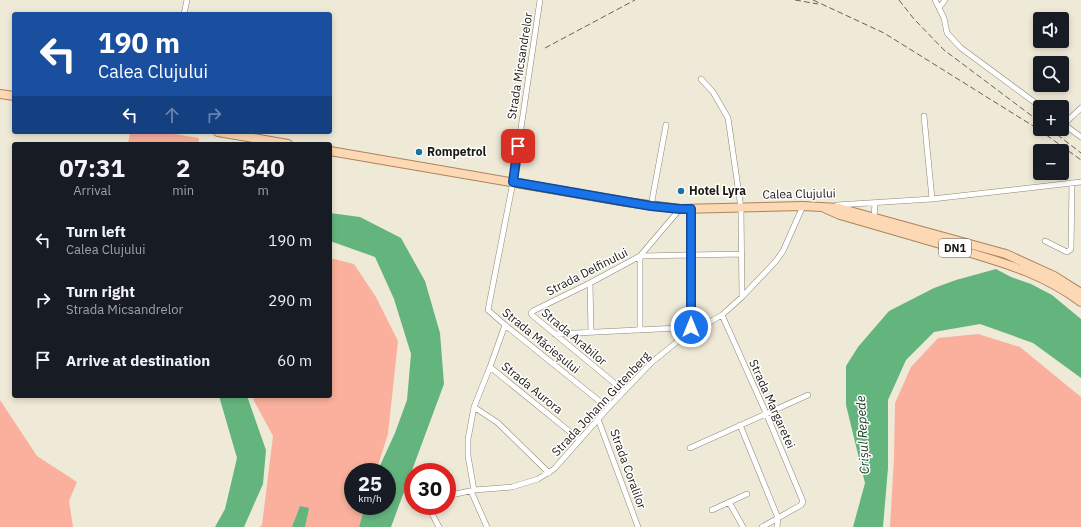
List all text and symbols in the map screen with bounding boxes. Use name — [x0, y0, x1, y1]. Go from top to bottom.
street label: Strada Micsandrelor — [504, 11, 535, 121]
map controls — [1033, 12, 1069, 180]
button: sound — [1033, 12, 1069, 48]
text: 190 m — [98, 24, 180, 61]
icon: left — [32, 28, 84, 80]
button: search — [1033, 56, 1069, 92]
text: Calea Clujului — [98, 60, 208, 83]
button: + — [1033, 100, 1069, 136]
icon: left — [119, 104, 141, 126]
icon: ahead — [161, 104, 183, 126]
icon: right — [203, 104, 225, 126]
pin — [501, 129, 535, 163]
icon: arrive — [507, 135, 529, 157]
place label: Rompetrol — [427, 144, 487, 159]
button: − — [1033, 144, 1069, 180]
marker: Rompetrol — [414, 147, 424, 157]
text: 07:31 — [59, 152, 125, 184]
text: 2 — [176, 152, 190, 184]
text: 540 — [241, 152, 285, 184]
text: Arrival — [73, 182, 111, 199]
text: min — [172, 182, 194, 199]
text: m — [257, 182, 269, 199]
place label: Hotel Lyra — [689, 183, 746, 198]
street label: Calea Clujului — [762, 185, 836, 202]
marker: Hotel Lyra — [676, 186, 686, 196]
text: Turn left — [66, 222, 126, 241]
icon: left — [32, 229, 54, 251]
text: 190 m — [268, 231, 312, 250]
road number: DN1 — [939, 239, 971, 257]
text: Calea Clujului — [66, 241, 146, 258]
street label: Strada Delfinului — [543, 245, 630, 299]
text: Turn right — [66, 282, 135, 301]
icon: right — [32, 289, 54, 311]
text: 290 m — [268, 291, 312, 310]
text: Strada Micsandrelor — [66, 301, 183, 318]
street label: Strada Măcieșului — [499, 305, 583, 377]
street label: Strada Arabilor — [538, 305, 611, 369]
position arrow — [670, 306, 712, 348]
street label: Strada Johann Gutenberg — [548, 348, 653, 459]
icon: arrive — [32, 349, 54, 371]
text: Arrive at destination — [66, 351, 210, 370]
text: 60 m — [277, 351, 312, 370]
street label: Strada Margaretei — [746, 357, 799, 451]
street label: Strada Aurora — [499, 358, 566, 417]
water label: Crișul Repede — [852, 395, 873, 475]
street label: Strada Coralilor — [607, 427, 650, 511]
speed limit sign: 30 — [404, 463, 456, 515]
text: 25 — [358, 470, 382, 497]
text: km/h — [358, 492, 382, 505]

